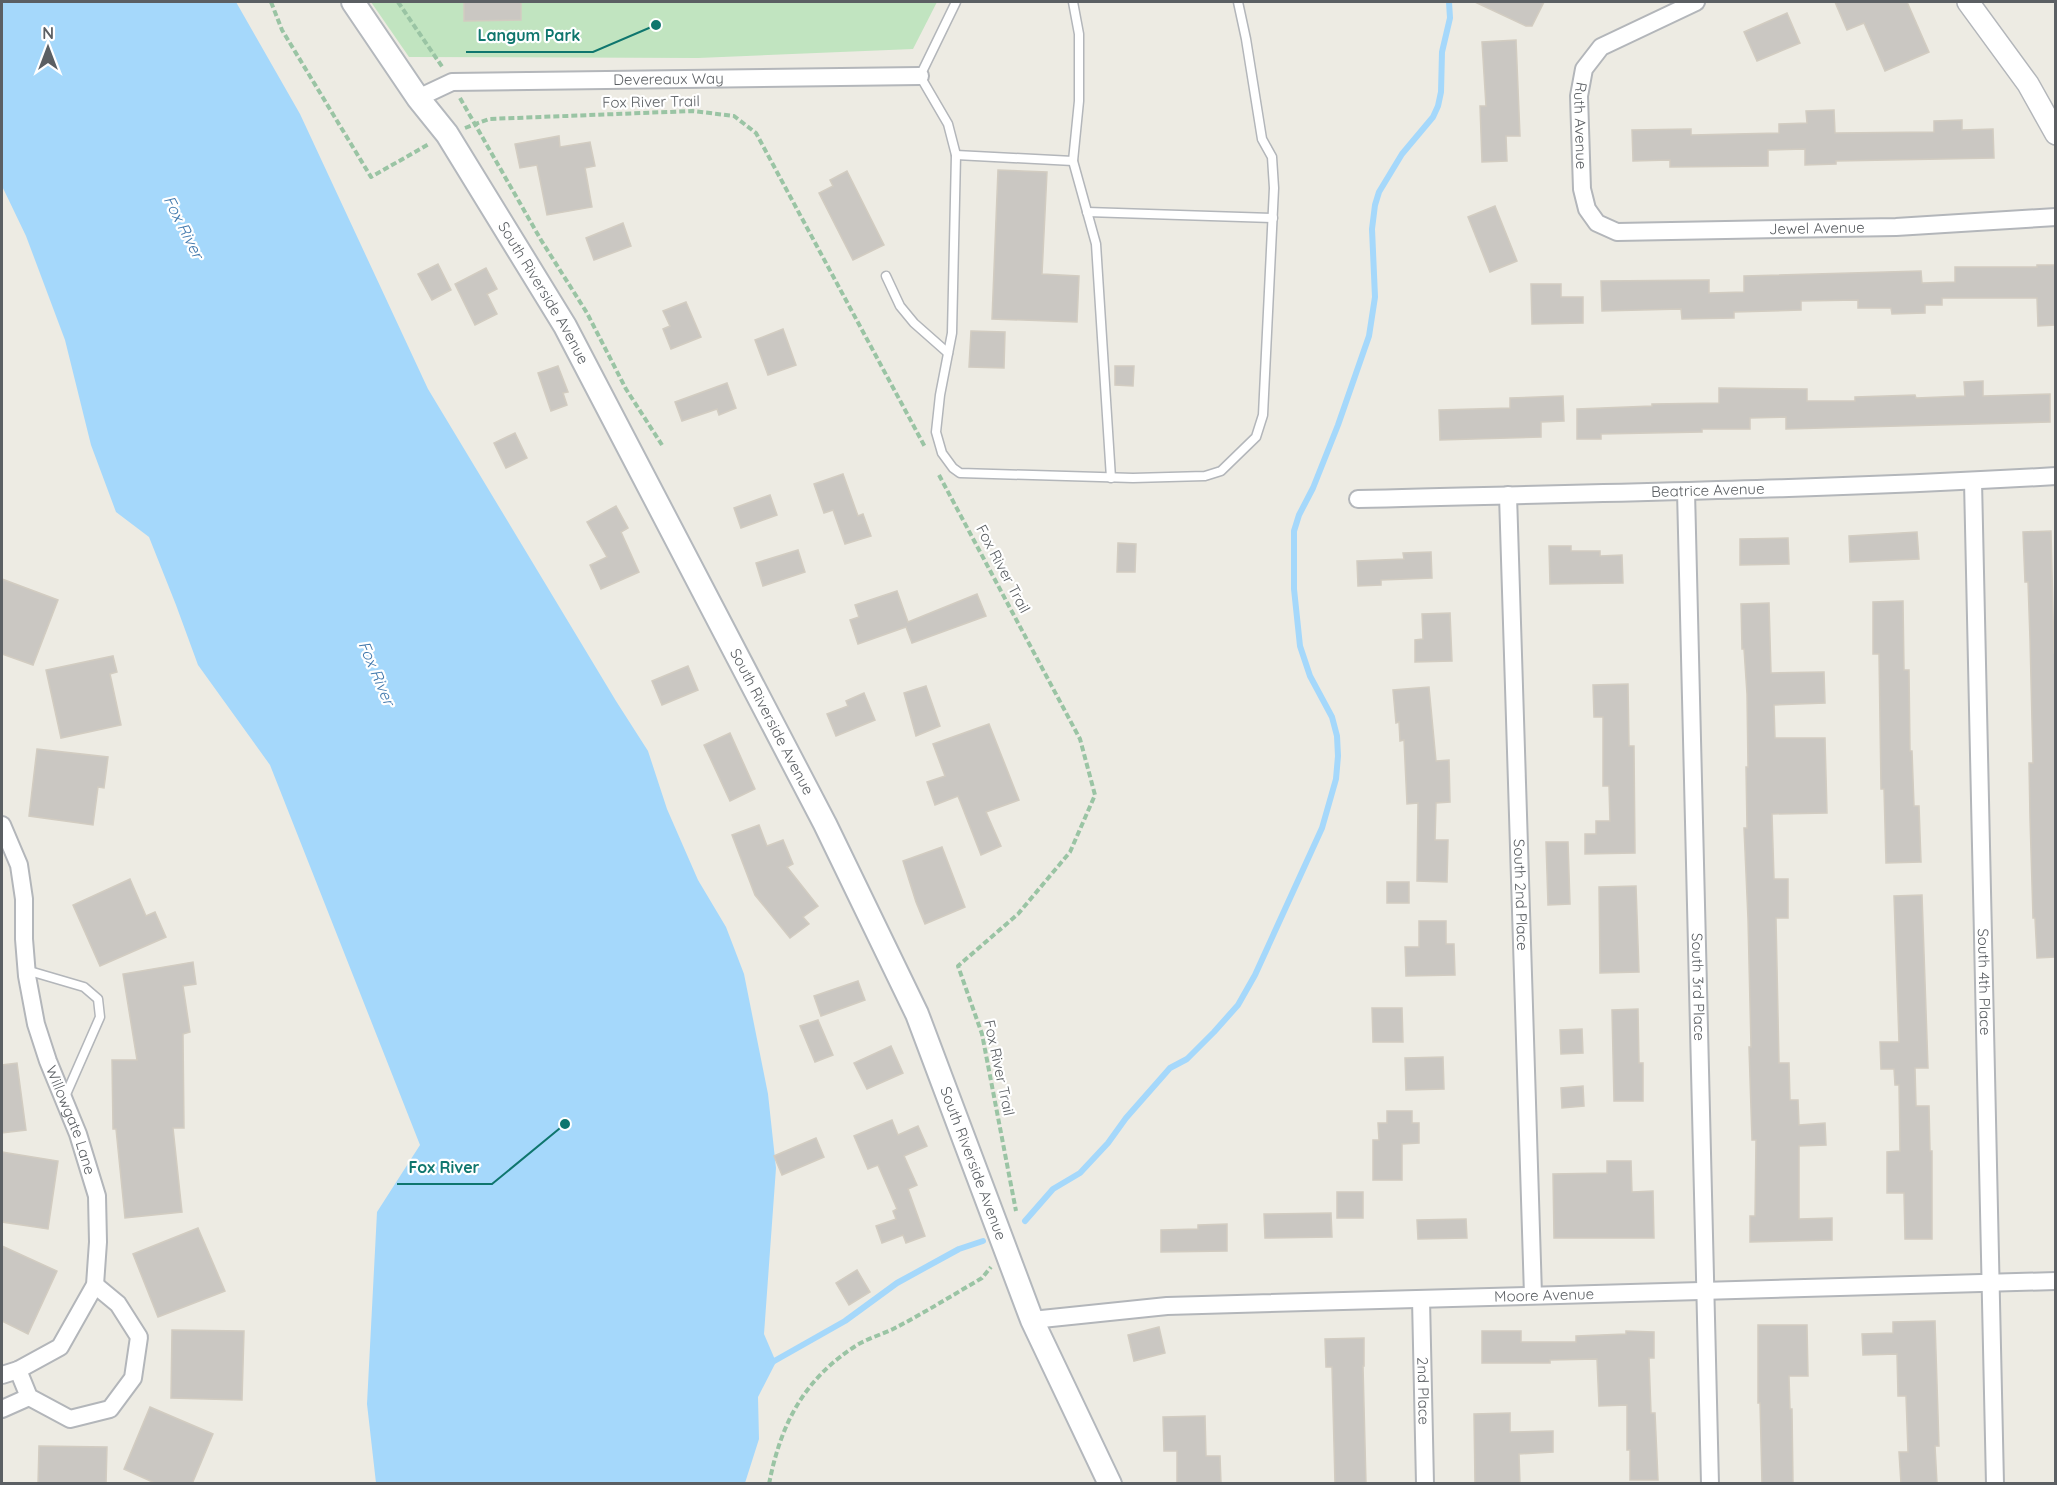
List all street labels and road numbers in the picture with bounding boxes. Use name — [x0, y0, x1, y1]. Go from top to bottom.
street label: Devereaux Way — [613, 69, 724, 89]
street label: Ruth Avenue — [1570, 80, 1591, 170]
street label: Fox River Trail — [602, 91, 700, 112]
street label: South Riverside Avenue — [494, 218, 593, 367]
street label: Jewel Avenue — [1769, 218, 1865, 238]
street label: Beatrice Avenue — [1651, 479, 1765, 501]
street label: Fox River Trail — [972, 521, 1035, 616]
street label: South Riverside Avenue — [726, 645, 818, 798]
street label: South 2nd Place — [1510, 839, 1532, 951]
street label: South 4th Place — [1974, 928, 1995, 1036]
street label: South 3rd Place — [1688, 933, 1709, 1041]
street label: Fox River Trail — [980, 1018, 1019, 1118]
street label: Willowgate Lane — [42, 1063, 100, 1177]
street label: South Riverside Avenue — [936, 1084, 1011, 1243]
street label: Moore Avenue — [1494, 1284, 1594, 1306]
street label: 2nd Place — [1413, 1357, 1434, 1425]

